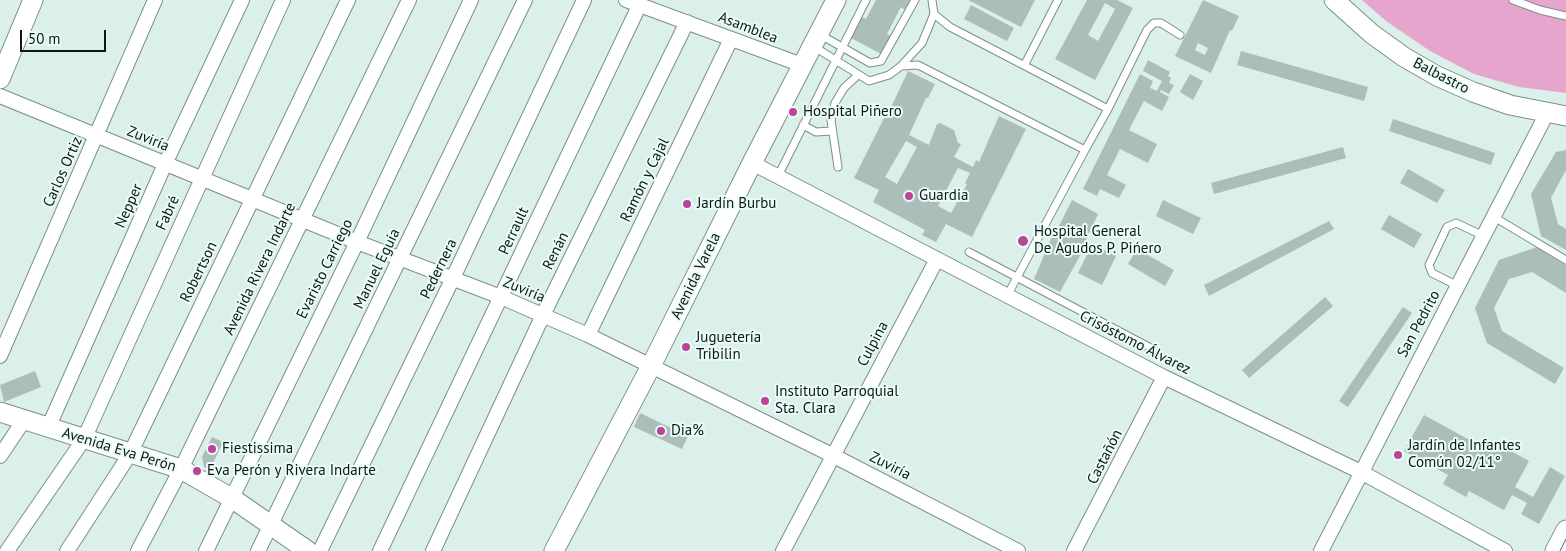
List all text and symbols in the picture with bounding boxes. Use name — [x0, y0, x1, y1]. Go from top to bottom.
street label: Asamblea — [716, 8, 780, 48]
scale bar — [22, 20, 109, 52]
text: 50 m — [28, 29, 61, 48]
street label: Balbastro — [1410, 54, 1472, 98]
place label: Hospital Piñero — [803, 103, 902, 121]
marker: Hospital Piñero — [787, 106, 799, 118]
street label: Zuviría — [124, 122, 172, 156]
street label: Carlos Ortiz — [39, 134, 87, 210]
street label: Ramón y Cajal — [617, 135, 673, 225]
street label: Nepper — [111, 181, 147, 231]
place label: Guardia — [919, 187, 968, 205]
marker: Guardia — [903, 190, 915, 202]
street label: Fabré — [152, 193, 184, 233]
place label: Jardín Burbu — [697, 195, 776, 213]
marker: Jardín Burbu — [681, 198, 693, 210]
street label: Avenida Rivera Indarte — [220, 200, 300, 338]
street label: Perrault — [495, 204, 533, 258]
street label: Evaristo Carriego — [293, 216, 357, 322]
place label: Hospital General De Agudos P. Pińero — [1034, 223, 1162, 258]
street label: Manuel Eguía — [350, 226, 404, 312]
street label: Renán — [539, 229, 573, 273]
street label: Avenida Varela — [667, 230, 725, 322]
marker: Hospital General De Agudos P. Pińero — [1016, 234, 1030, 248]
street label: Pedernera — [417, 236, 461, 302]
street label: Robertson — [177, 239, 221, 305]
street label: Zuviría — [500, 273, 548, 307]
street label: San Pedrito — [1394, 287, 1444, 361]
street label: Crisóstomo Álvarez — [1076, 307, 1194, 379]
street label: Culpina — [854, 318, 892, 370]
place label: Juguetería Tribilin — [696, 329, 761, 364]
marker: Juguetería Tribilin — [680, 341, 692, 353]
place label: Instituto Parroquial Sta. Clara — [775, 383, 899, 418]
marker: Instituto Parroquial Sta. Clara — [759, 395, 771, 407]
place label: Dia% — [671, 422, 704, 440]
street label: Avenida Eva Perón — [60, 424, 178, 476]
marker: Dia% — [655, 425, 667, 437]
street label: Castañón — [1084, 427, 1126, 487]
place label: Jardín de Infantes Común 02/11° — [1408, 437, 1521, 472]
place label: Fiestissima — [222, 440, 293, 458]
marker: Fiestissima — [206, 443, 218, 455]
street label: Zuviría — [866, 448, 914, 484]
marker: Jardín de Infantes Común 02/11° — [1392, 449, 1404, 461]
place label: Eva Perón y Rivera Indarte — [207, 462, 376, 480]
marker: Eva Perón y Rivera Indarte — [191, 465, 203, 477]

